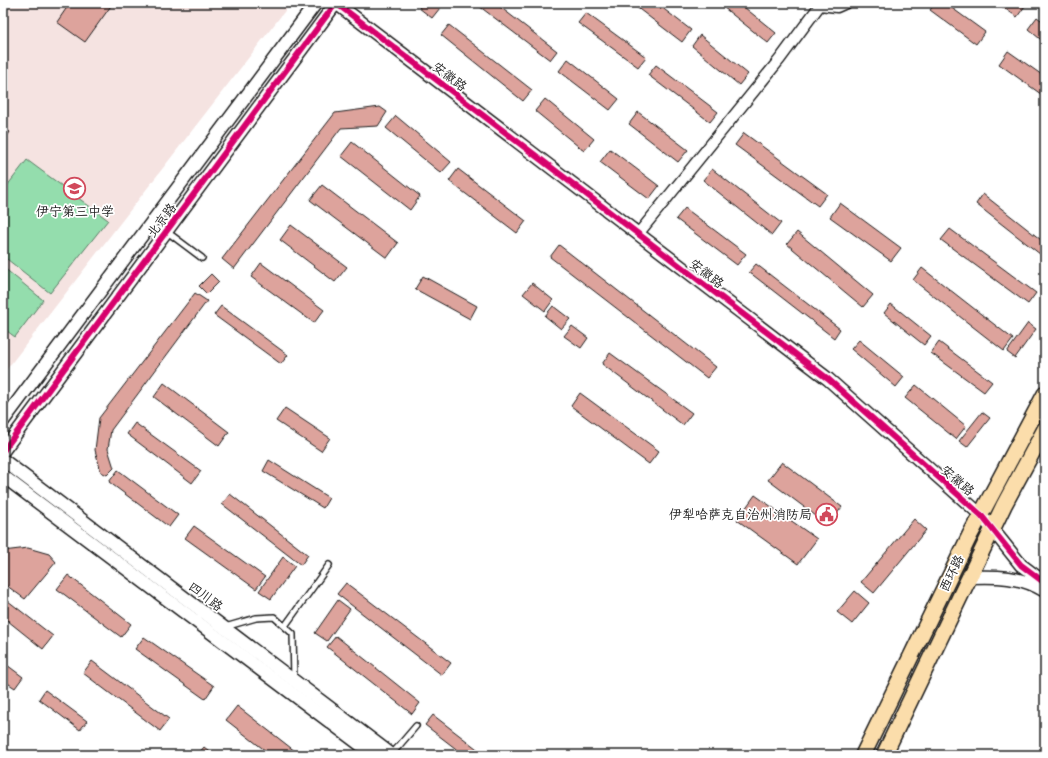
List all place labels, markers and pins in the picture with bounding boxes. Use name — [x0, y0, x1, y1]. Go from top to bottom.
school or university icon: 伊宁第三中学 — [62, 176, 88, 202]
place label: 伊宁第三中学 — [36, 203, 114, 221]
public building icon: 伊犁哈萨克自治州消防局 — [814, 501, 840, 527]
place label: 伊犁哈萨克自治州消防局 — [669, 506, 812, 524]

